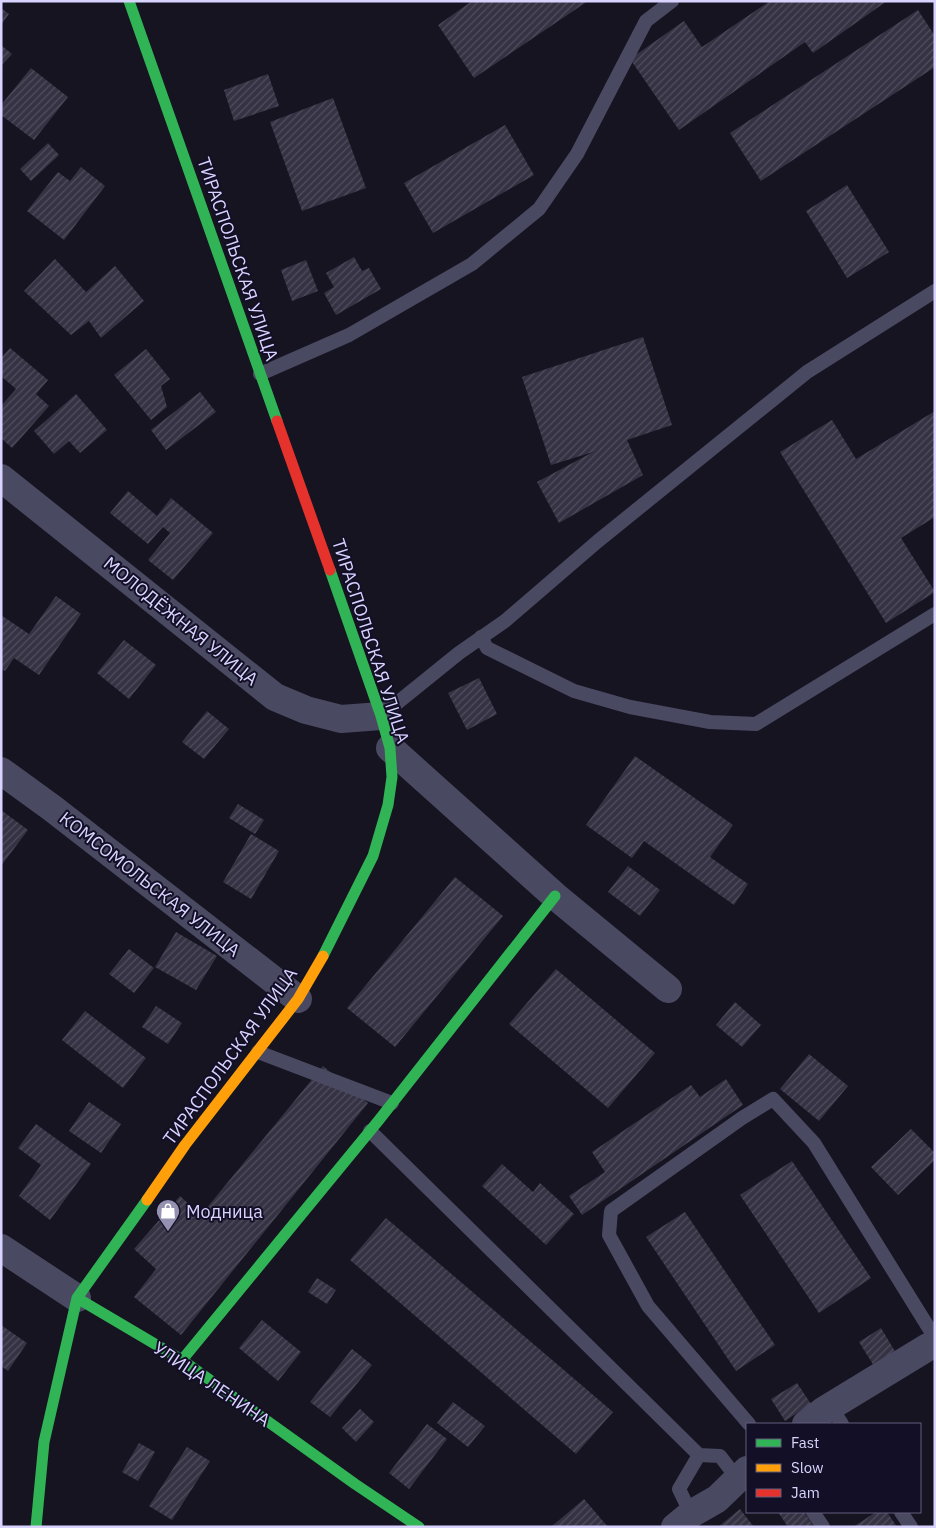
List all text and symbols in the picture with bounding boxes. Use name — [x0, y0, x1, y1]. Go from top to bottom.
street label: ТИРАСПОЛЬСКАЯ УЛИЦА — [192, 154, 284, 364]
street label: ТИРАСПОЛЬСКАЯ УЛИЦА — [327, 536, 415, 747]
street label: МОЛОДЁЖНАЯ УЛИЦА — [99, 552, 263, 691]
street label: КОМСОМОЛЬСКАЯ УЛИЦА — [55, 806, 245, 962]
street label: ТИРАСПОЛЬСКАЯ УЛИЦА — [158, 962, 302, 1149]
shop icon: Модница — [155, 1198, 181, 1232]
place label: Модница — [186, 1200, 263, 1223]
street label: УЛИЦА ЛЕНИНА — [149, 1336, 275, 1432]
legend — [746, 1423, 921, 1513]
text: Fast — [791, 1433, 819, 1452]
text: Slow — [791, 1458, 824, 1477]
text: Jam — [791, 1483, 820, 1502]

